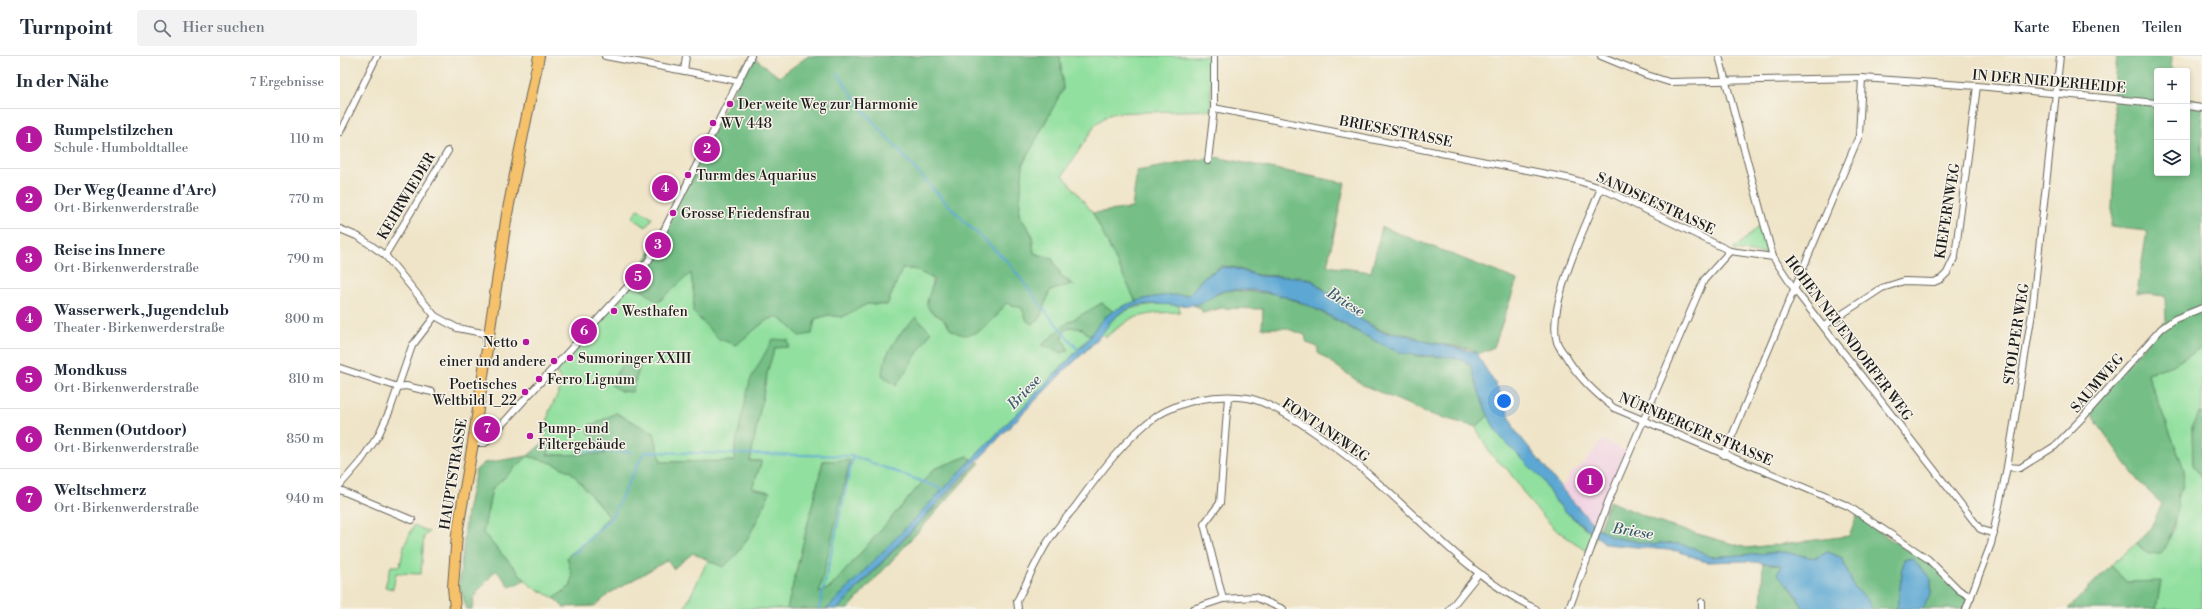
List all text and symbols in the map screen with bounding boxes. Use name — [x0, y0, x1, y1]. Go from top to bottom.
search box — [137, 10, 417, 46]
text: Turnpoint — [20, 16, 113, 40]
icon: search — [151, 17, 173, 39]
text: Hier suchen — [183, 18, 265, 37]
text: Karte — [2013, 19, 2050, 37]
text: Ebenen — [2072, 19, 2120, 37]
text: Teilen — [2142, 19, 2182, 37]
street label: IN DER NIEDERHEIDE — [1971, 66, 2126, 98]
map controls — [2154, 68, 2190, 176]
button: + — [2154, 68, 2190, 104]
text: In der Nähe — [16, 71, 109, 93]
text: 7 Ergebnisse — [250, 74, 324, 90]
place label: Der weite Weg zur Harmonie — [738, 96, 918, 114]
marker: Der weite Weg zur Harmonie — [725, 99, 735, 109]
button: − — [2154, 104, 2190, 140]
street label: BRIESESTRASSE — [1337, 112, 1454, 152]
place label: WV 448 — [720, 115, 772, 133]
marker: WV 448 — [708, 118, 718, 128]
text: Rumpelstilzchen — [54, 121, 173, 140]
text: 1 — [26, 131, 32, 147]
text: 110 m — [290, 131, 324, 147]
pin: 2 — [694, 134, 720, 164]
text: Schule · Humboldtallee — [54, 140, 188, 156]
button: layers — [2154, 140, 2190, 176]
street label: KEHRWIEDER — [374, 149, 440, 243]
street label: KIEFERNWEG — [1932, 161, 1965, 260]
place label: Turm des Aquarius — [696, 167, 816, 185]
street label: SANDSEESTRASSE — [1593, 169, 1718, 239]
marker: Turm des Aquarius — [683, 170, 693, 180]
pin: 4 — [652, 173, 678, 203]
text: Der Weg (Jeanne d'Arc) — [54, 181, 216, 200]
text: 2 — [25, 191, 33, 207]
text: 770 m — [289, 191, 324, 207]
text: Ort · Birkenwerderstraße — [54, 200, 199, 216]
place label: Grosse Friedensfrau — [681, 205, 810, 223]
marker: Grosse Friedensfrau — [668, 208, 678, 218]
pin: 3 — [645, 230, 671, 260]
text: Reise ins Innere — [54, 241, 165, 260]
text: 3 — [25, 251, 33, 267]
text: 790 m — [287, 251, 324, 267]
street label: HOHEN NEUENDORFER WEG — [1780, 252, 1917, 425]
text: Ort · Birkenwerderstraße — [54, 260, 199, 276]
pin: 5 — [625, 262, 651, 292]
street label: STOLPER WEG — [2000, 281, 2034, 386]
water label: Briese — [1322, 283, 1368, 321]
text: Wasserwerk, Jugendclub — [54, 301, 229, 320]
place label: Westhafen — [621, 303, 689, 321]
marker: Westhafen — [609, 306, 619, 316]
text: 4 — [25, 311, 33, 327]
text: 800 m — [285, 311, 324, 327]
pin: 6 — [571, 316, 597, 346]
text: Theater · Birkenwerderstraße — [54, 320, 225, 336]
place label: Netto — [483, 334, 518, 352]
marker: Netto — [521, 337, 531, 347]
place label: Sumoringer XXIII — [578, 350, 692, 368]
street label: SAUMWEG — [2067, 350, 2129, 417]
place label: einer und andere — [439, 353, 546, 371]
marker: Sumoringer XXIII — [565, 353, 575, 363]
marker: einer und andere — [549, 356, 559, 366]
text: Mondkuss — [54, 361, 127, 380]
text: 5 — [25, 371, 33, 387]
text: 810 m — [288, 371, 324, 387]
place label: Ferro Lignum — [547, 371, 635, 389]
water label: Briese — [1003, 371, 1045, 414]
marker: Ferro Lignum — [534, 374, 544, 384]
place label: Poetisches Weltbild I_22 — [431, 376, 517, 410]
text: Ort · Birkenwerderstraße — [54, 380, 199, 396]
marker: Poetisches Weltbild I_22 — [520, 387, 530, 397]
street label: NÜRNBERGER STRASSE — [1616, 388, 1776, 470]
your location — [1494, 391, 1514, 411]
street label: FONTANEWEG — [1278, 395, 1373, 467]
pin: 7 — [474, 414, 500, 444]
street label: HAUPTSTRASSE — [436, 417, 472, 531]
place label: Pump- und Filtergebäude — [538, 420, 626, 454]
text: Renmen (Outdoor) — [54, 421, 186, 440]
text: 6 — [25, 431, 33, 447]
text: 850 m — [286, 431, 324, 447]
marker: Pump- und Filtergebäude — [525, 431, 535, 441]
text: Ort · Birkenwerderstraße — [54, 440, 199, 456]
pin: 1 — [1577, 466, 1603, 496]
text: Weltschmerz — [54, 481, 146, 500]
text: 7 — [25, 491, 33, 507]
text: 940 m — [286, 491, 324, 507]
text: Ort · Birkenwerderstraße — [54, 500, 199, 516]
water label: Briese — [1610, 519, 1655, 544]

